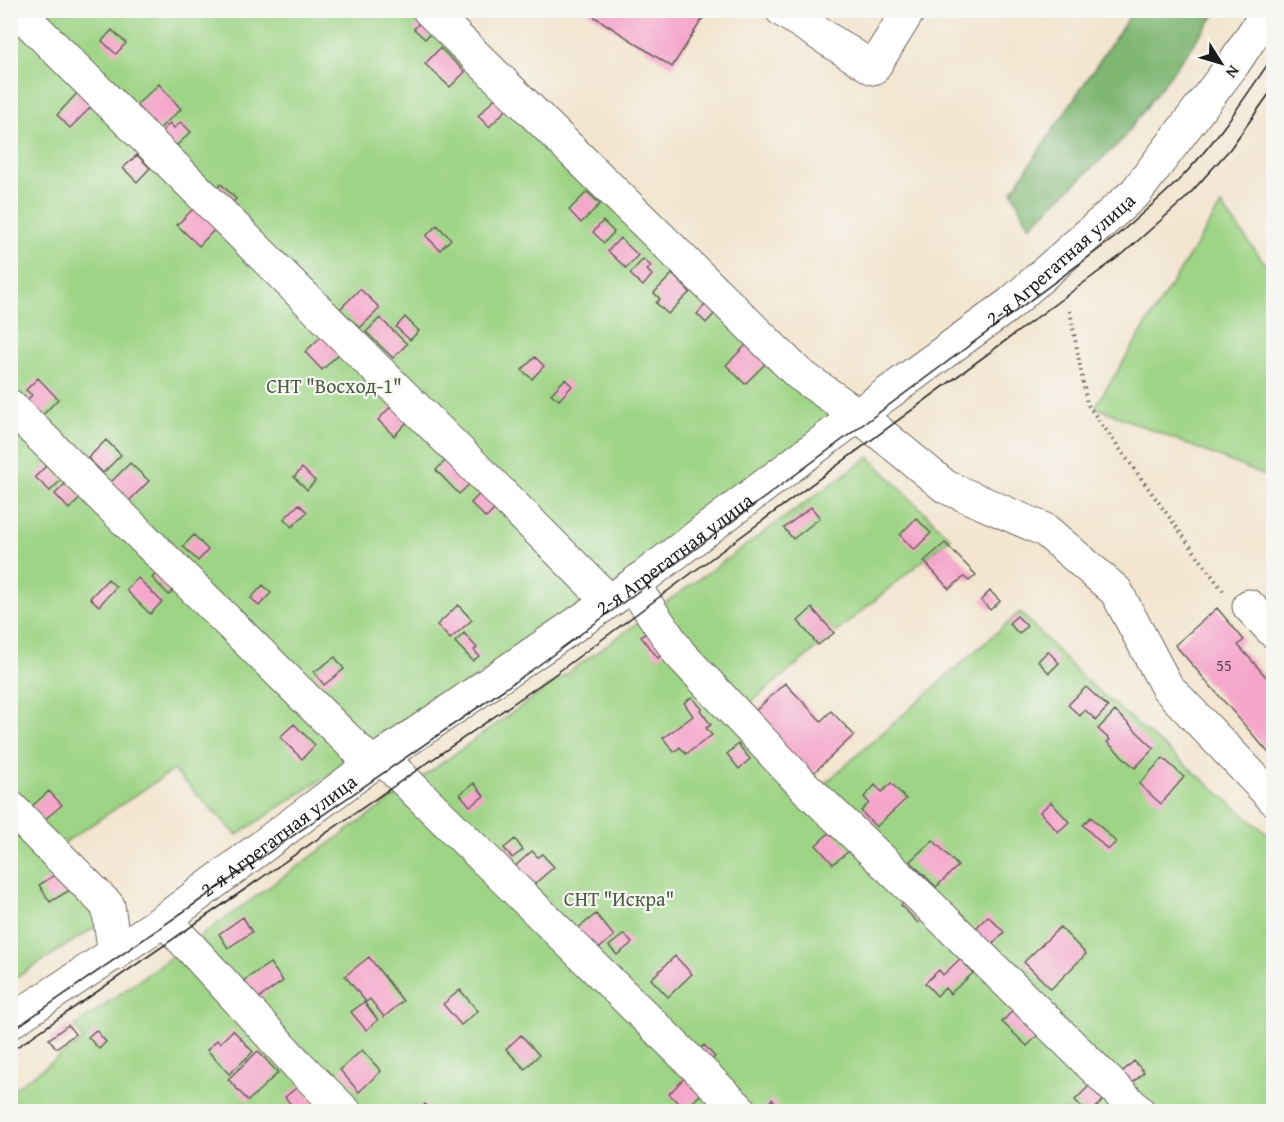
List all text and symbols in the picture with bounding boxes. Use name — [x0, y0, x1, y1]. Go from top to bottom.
north arrow — [1191, 33, 1251, 93]
text: N — [1220, 61, 1246, 84]
street label: 2-я Агрегатная улица — [980, 185, 1141, 332]
park label: СНТ "Восход-1" — [266, 371, 402, 400]
street label: 2-я Агрегатная улица — [589, 485, 759, 621]
house number: 55 — [1216, 653, 1232, 677]
street label: 2-я Агрегатная улица — [193, 766, 363, 903]
park label: СНТ "Искра" — [564, 884, 674, 913]

